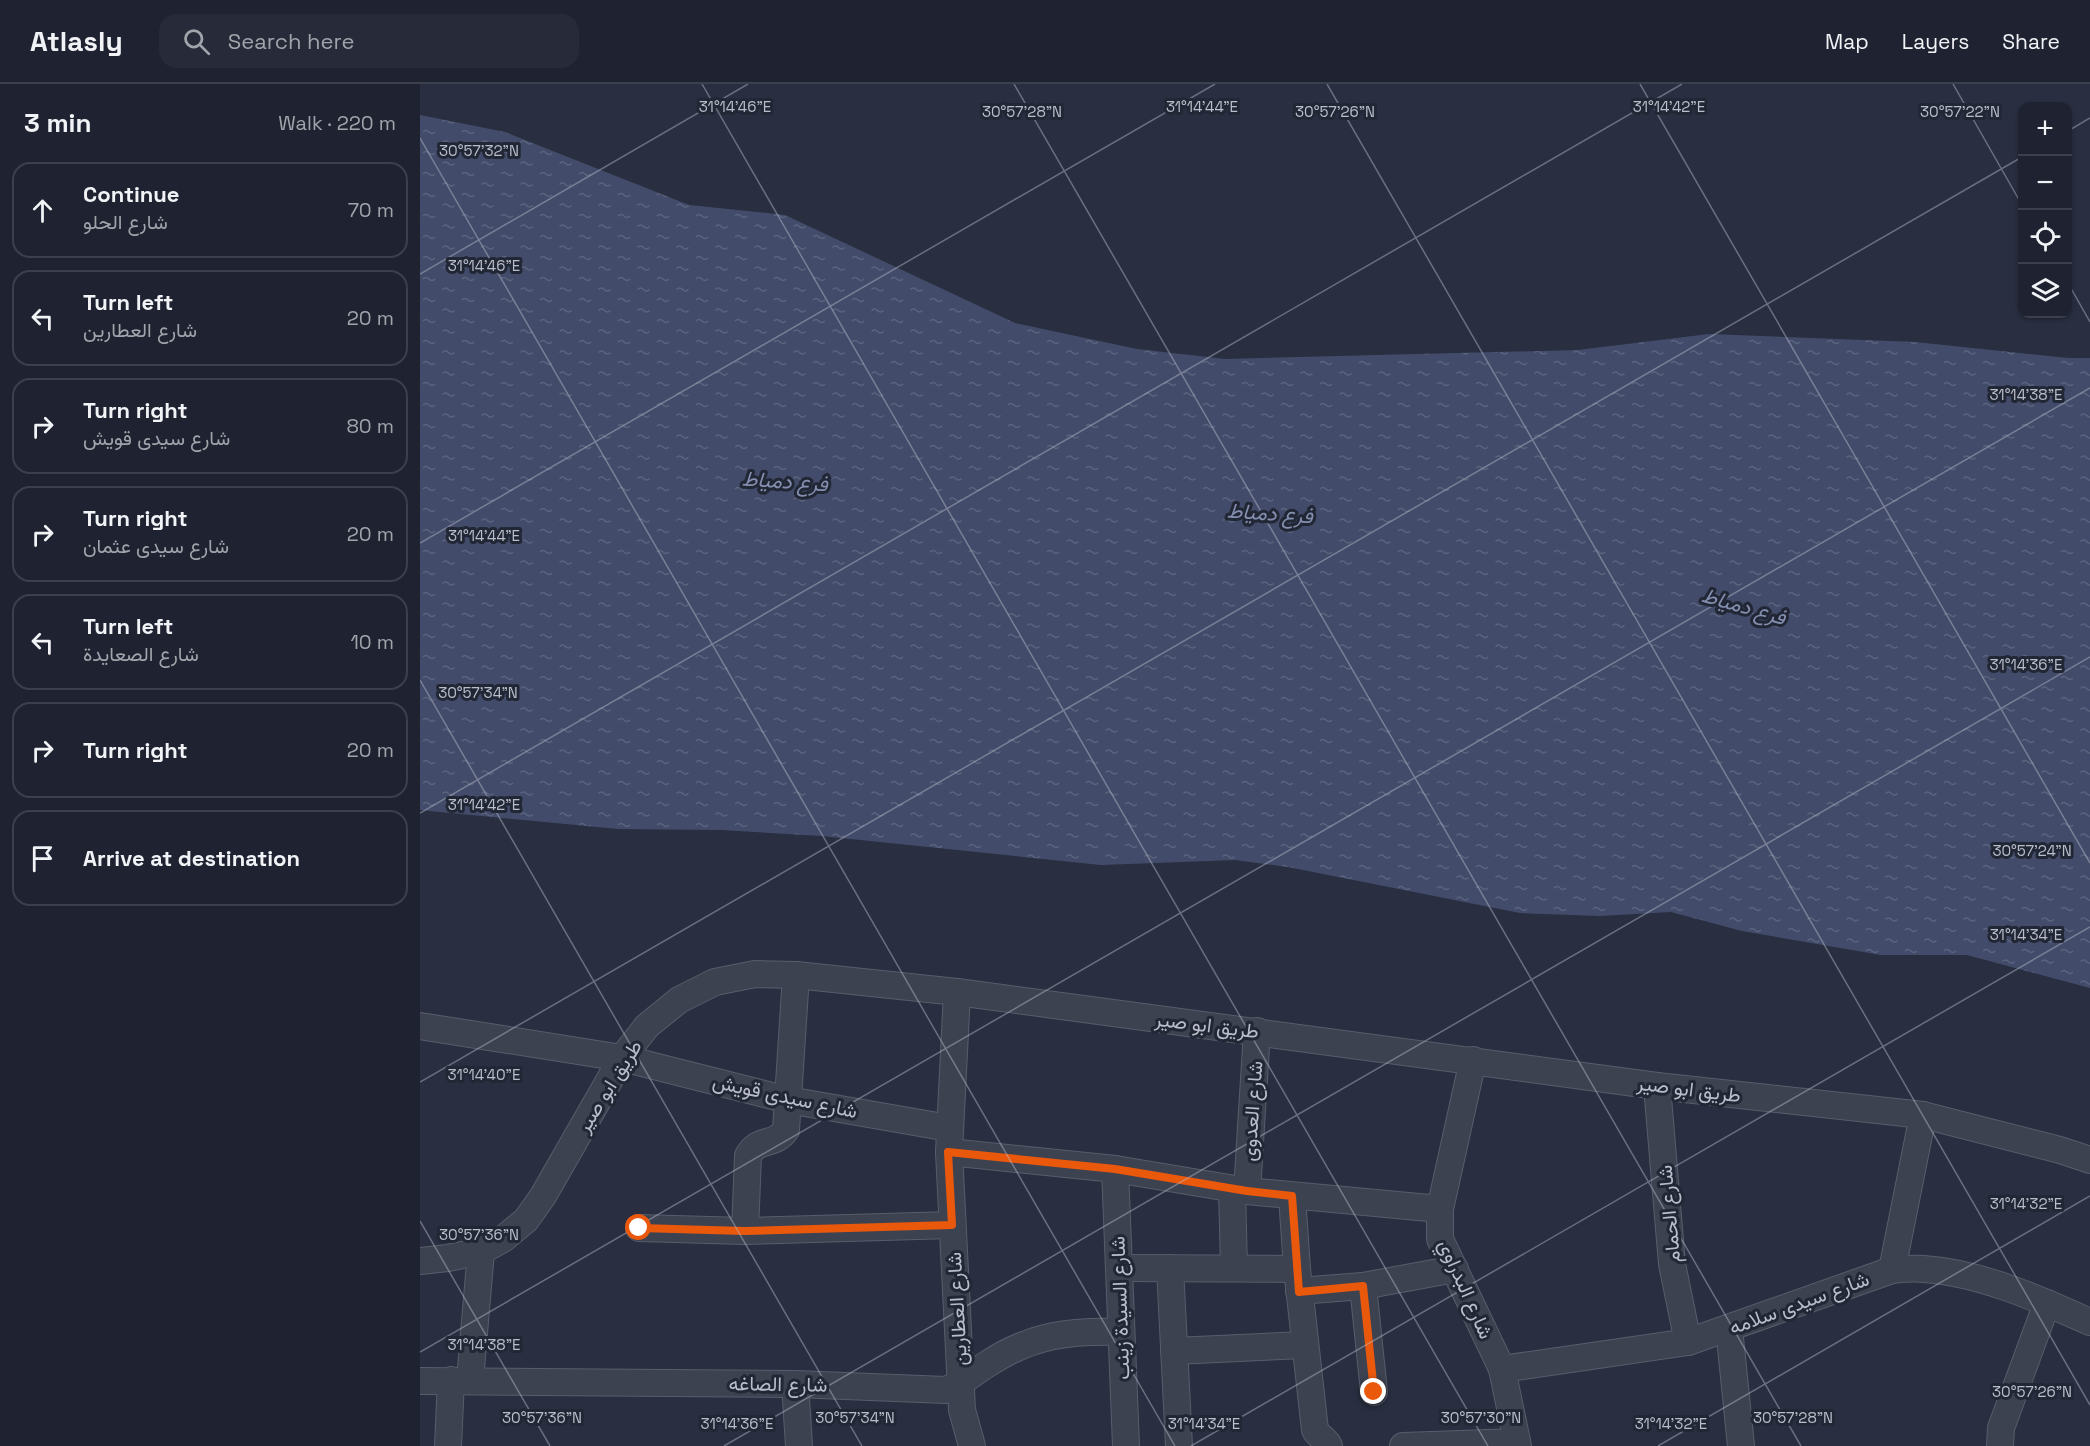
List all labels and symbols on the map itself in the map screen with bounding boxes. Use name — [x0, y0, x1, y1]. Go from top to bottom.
text: 31°14'46"E — [699, 97, 771, 116]
text: 31°14'44"E — [1166, 97, 1238, 116]
text: 31°14'42"E — [1633, 97, 1705, 116]
text: 30°57'28"N — [982, 102, 1062, 121]
text: 30°57'26"N — [1295, 102, 1375, 121]
text: 30°57'22"N — [1920, 102, 2000, 121]
text: 30°57'32"N — [439, 141, 519, 160]
text: 31°14'46"E — [448, 256, 520, 275]
text: 31°14'38"E — [1990, 385, 2062, 404]
water label: فرع دمياط — [741, 465, 830, 500]
water label: فرع دمياط — [1226, 497, 1315, 532]
text: 31°14'44"E — [448, 526, 520, 545]
water label: فرع دمياط — [1698, 581, 1790, 633]
text: 31°14'36"E — [1990, 655, 2062, 674]
text: 30°57'34"N — [438, 683, 518, 702]
text: 31°14'42"E — [448, 795, 520, 814]
text: 30°57'24"N — [1992, 841, 2072, 860]
text: 31°14'34"E — [1990, 925, 2062, 944]
street label: طريق ابو صير — [1153, 1006, 1260, 1044]
street label: طريق ابو صير — [570, 1035, 648, 1138]
street label: شارع العدوى — [1236, 1060, 1269, 1162]
text: 31°14'40"E — [448, 1065, 520, 1084]
street label: شارع سيدى قويش — [710, 1068, 860, 1125]
street label: طريق ابو صير — [1635, 1070, 1742, 1108]
street label: شارع الحمام — [1652, 1164, 1687, 1264]
text: 31°14'32"E — [1990, 1194, 2062, 1213]
route start — [625, 1214, 651, 1240]
text: 30°57'36"N — [439, 1225, 519, 1244]
street label: شارع البدراوي — [1429, 1235, 1500, 1345]
street label: شارع السيدة زينب — [1105, 1236, 1136, 1380]
street label: شارع العطارين — [941, 1251, 974, 1367]
street label: شارع سيدى سلامه — [1725, 1266, 1873, 1341]
text: 31°14'38"E — [448, 1335, 520, 1354]
street label: شارع الصاغه — [728, 1370, 828, 1399]
route end — [1360, 1378, 1386, 1404]
text: 30°57'26"N — [1992, 1382, 2072, 1401]
text: 30°57'36"N — [502, 1408, 582, 1427]
text: 30°57'34"N — [815, 1408, 895, 1427]
text: 30°57'30"N — [1441, 1408, 1521, 1427]
text: 30°57'28"N — [1753, 1408, 1833, 1427]
text: 31°14'36"E — [701, 1414, 773, 1433]
text: 31°14'34"E — [1168, 1414, 1240, 1433]
text: 31°14'32"E — [1635, 1414, 1707, 1433]

